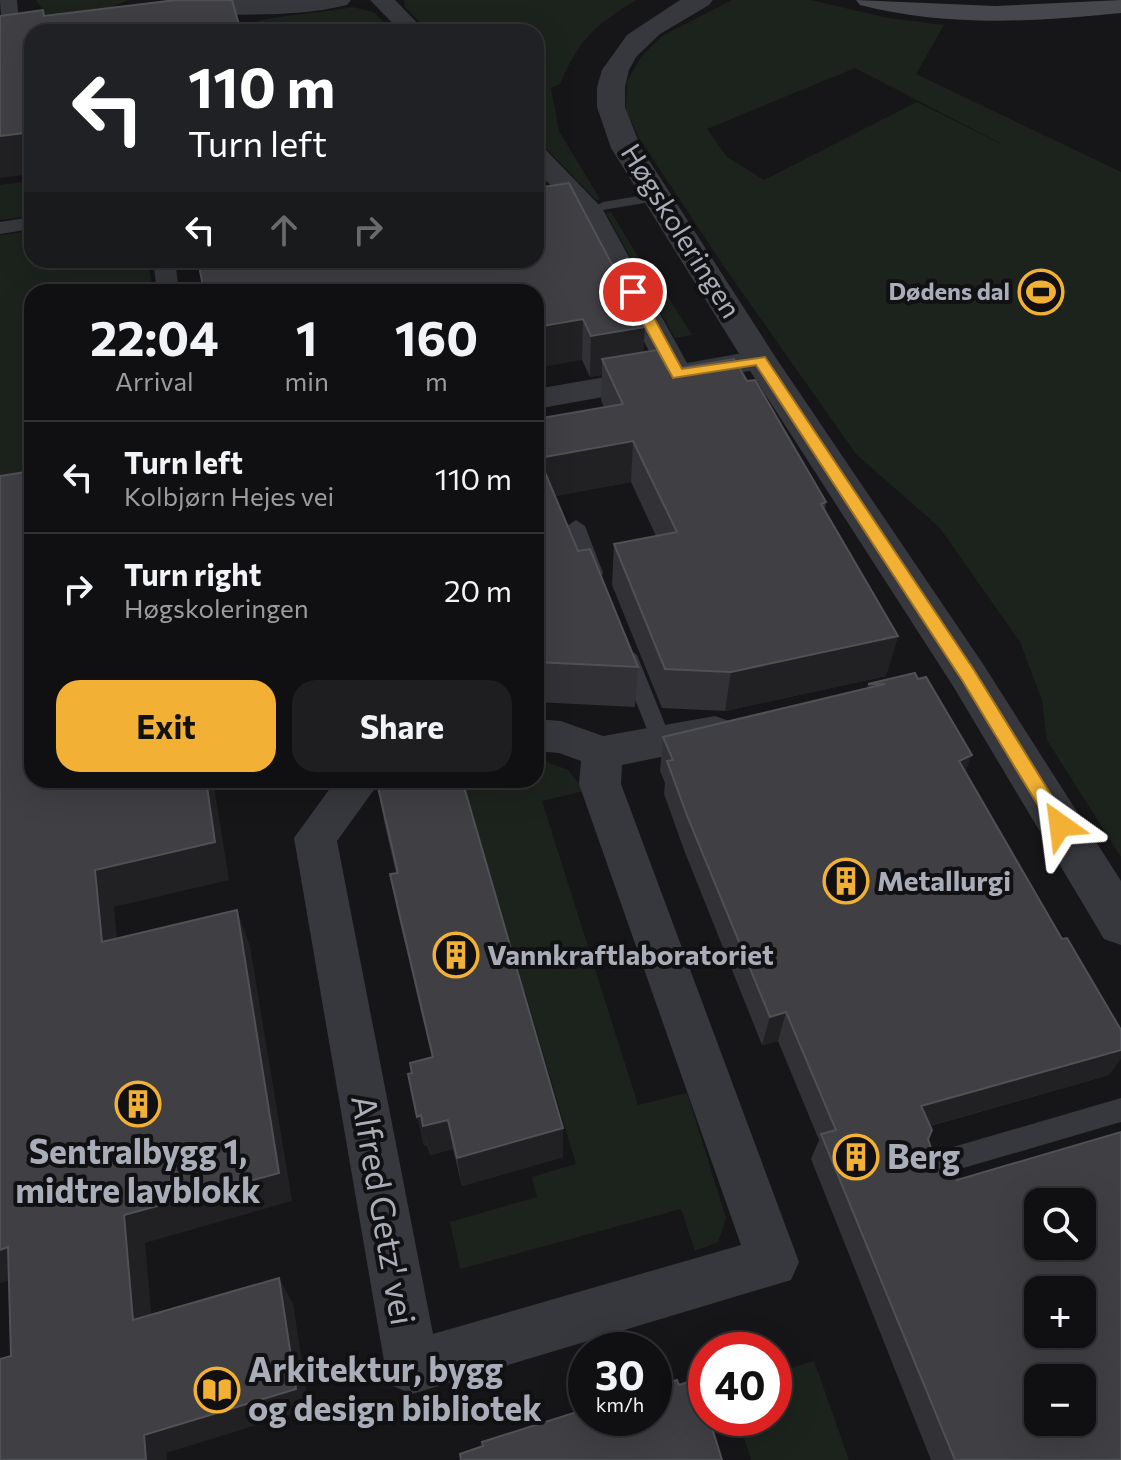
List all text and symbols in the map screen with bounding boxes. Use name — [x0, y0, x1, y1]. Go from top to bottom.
text: 110 m — [188, 51, 335, 120]
icon: left — [56, 56, 160, 160]
text: Turn left — [188, 120, 327, 164]
street label: Høgskoleringen — [615, 137, 749, 324]
icon: left — [178, 208, 222, 252]
icon: ahead — [262, 208, 306, 252]
icon: right — [346, 208, 390, 252]
pin — [599, 258, 667, 326]
sports icon: Dødens dal — [1017, 268, 1065, 316]
icon: arrive — [611, 270, 655, 314]
place label: Dødens dal — [888, 276, 1010, 305]
text: 22:04 — [90, 307, 219, 366]
text: 1 — [296, 307, 318, 366]
text: 160 — [395, 307, 478, 366]
text: Arrival — [115, 365, 194, 396]
text: min — [285, 365, 329, 396]
text: m — [425, 365, 448, 396]
text: Turn left — [124, 443, 243, 480]
icon: left — [56, 455, 100, 499]
text: 110 m — [435, 459, 512, 496]
text: Kolbjørn Hejes vei — [124, 480, 334, 511]
text: Turn right — [124, 555, 261, 592]
icon: right — [56, 567, 100, 611]
text: 20 m — [444, 571, 512, 608]
text: Høgskoleringen — [124, 592, 309, 623]
button: Exit — [56, 680, 276, 772]
button: Share — [292, 680, 512, 772]
position arrow — [1018, 783, 1102, 867]
building icon: Metallurgi — [822, 857, 870, 905]
place label: Metallurgi — [877, 863, 1011, 897]
building icon: Vannkraftlaboratoriet — [432, 931, 480, 979]
place label: Vannkraftlaboratoriet — [487, 937, 774, 971]
building icon: Sentralbygg 1, midtre lavblokk — [114, 1080, 162, 1128]
street label: Alfred Getz' vei — [344, 1091, 426, 1328]
place label: Sentralbygg 1, midtre lavblokk — [15, 1129, 261, 1210]
building icon: Berg — [832, 1133, 880, 1181]
place label: Berg — [887, 1134, 960, 1176]
map controls — [1024, 1188, 1096, 1436]
button: search — [1024, 1188, 1096, 1260]
button: + — [1024, 1276, 1096, 1348]
speed limit sign: 40 — [688, 1332, 792, 1436]
place label: Arkitektur, bygg og design bibliotek — [248, 1347, 542, 1428]
text: 30 — [595, 1349, 645, 1398]
button: − — [1024, 1364, 1096, 1436]
library icon: Arkitektur, bygg og design bibliotek — [193, 1366, 241, 1414]
text: km/h — [596, 1392, 644, 1416]

